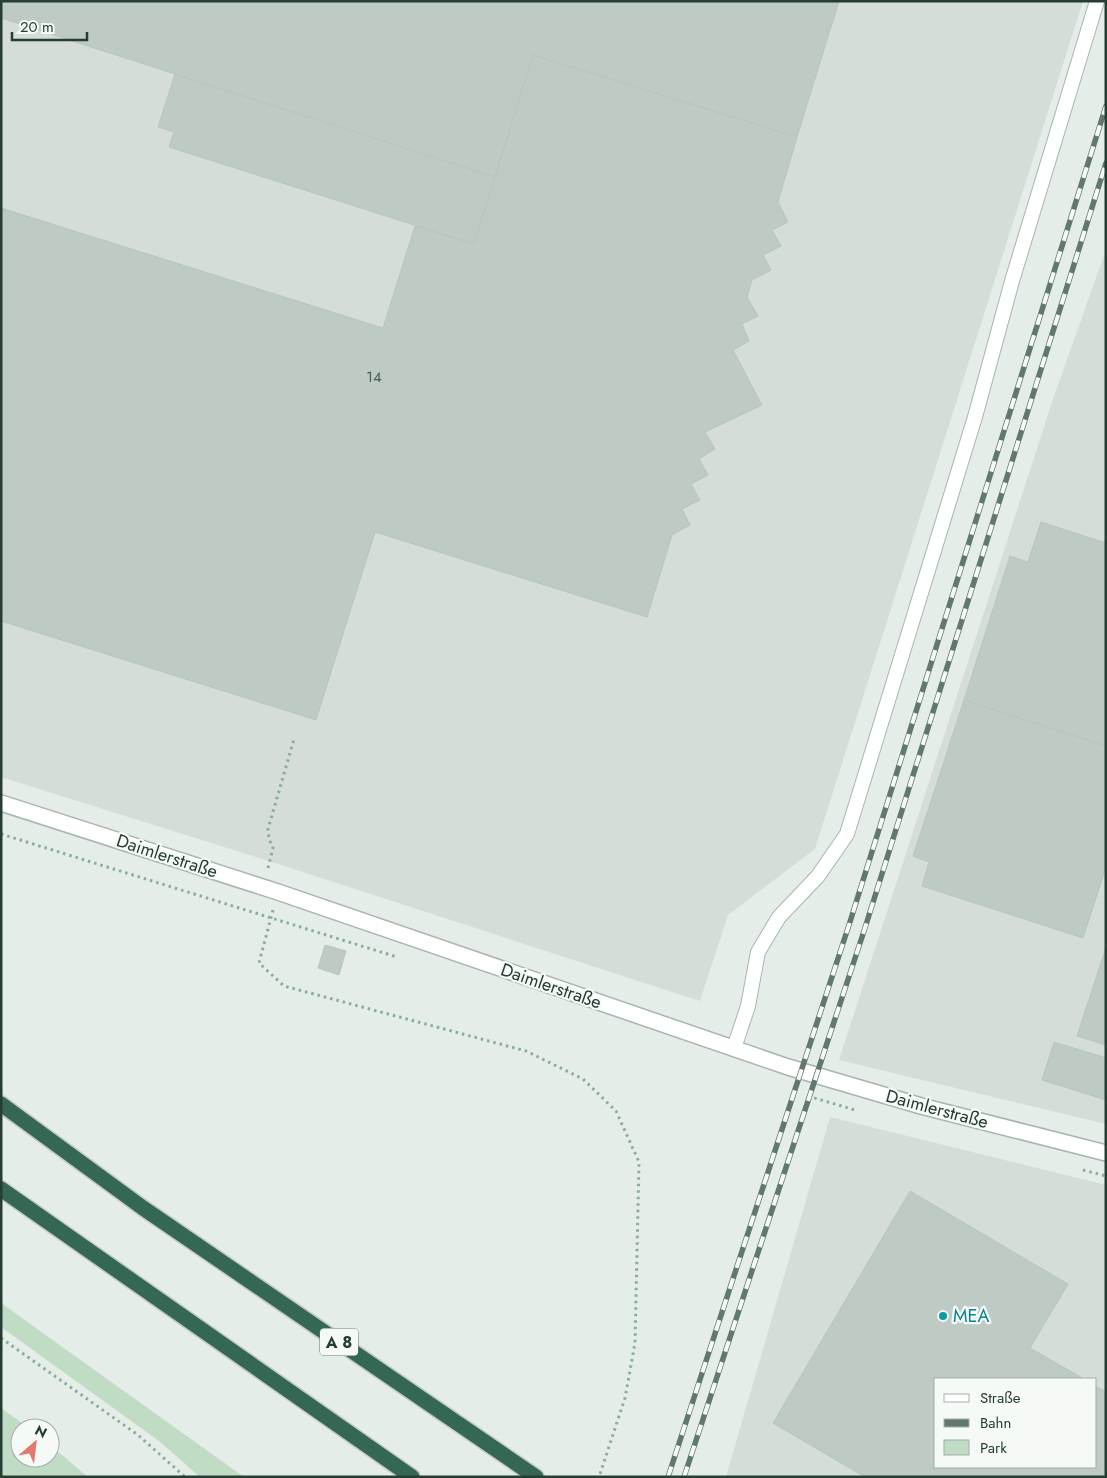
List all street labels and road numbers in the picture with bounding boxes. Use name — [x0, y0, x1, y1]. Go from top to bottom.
street label: Daimlerstraße — [113, 827, 221, 885]
street label: Daimlerstraße — [497, 957, 605, 1015]
street label: Daimlerstraße — [883, 1083, 991, 1135]
road number: A 8 — [320, 1328, 358, 1355]

